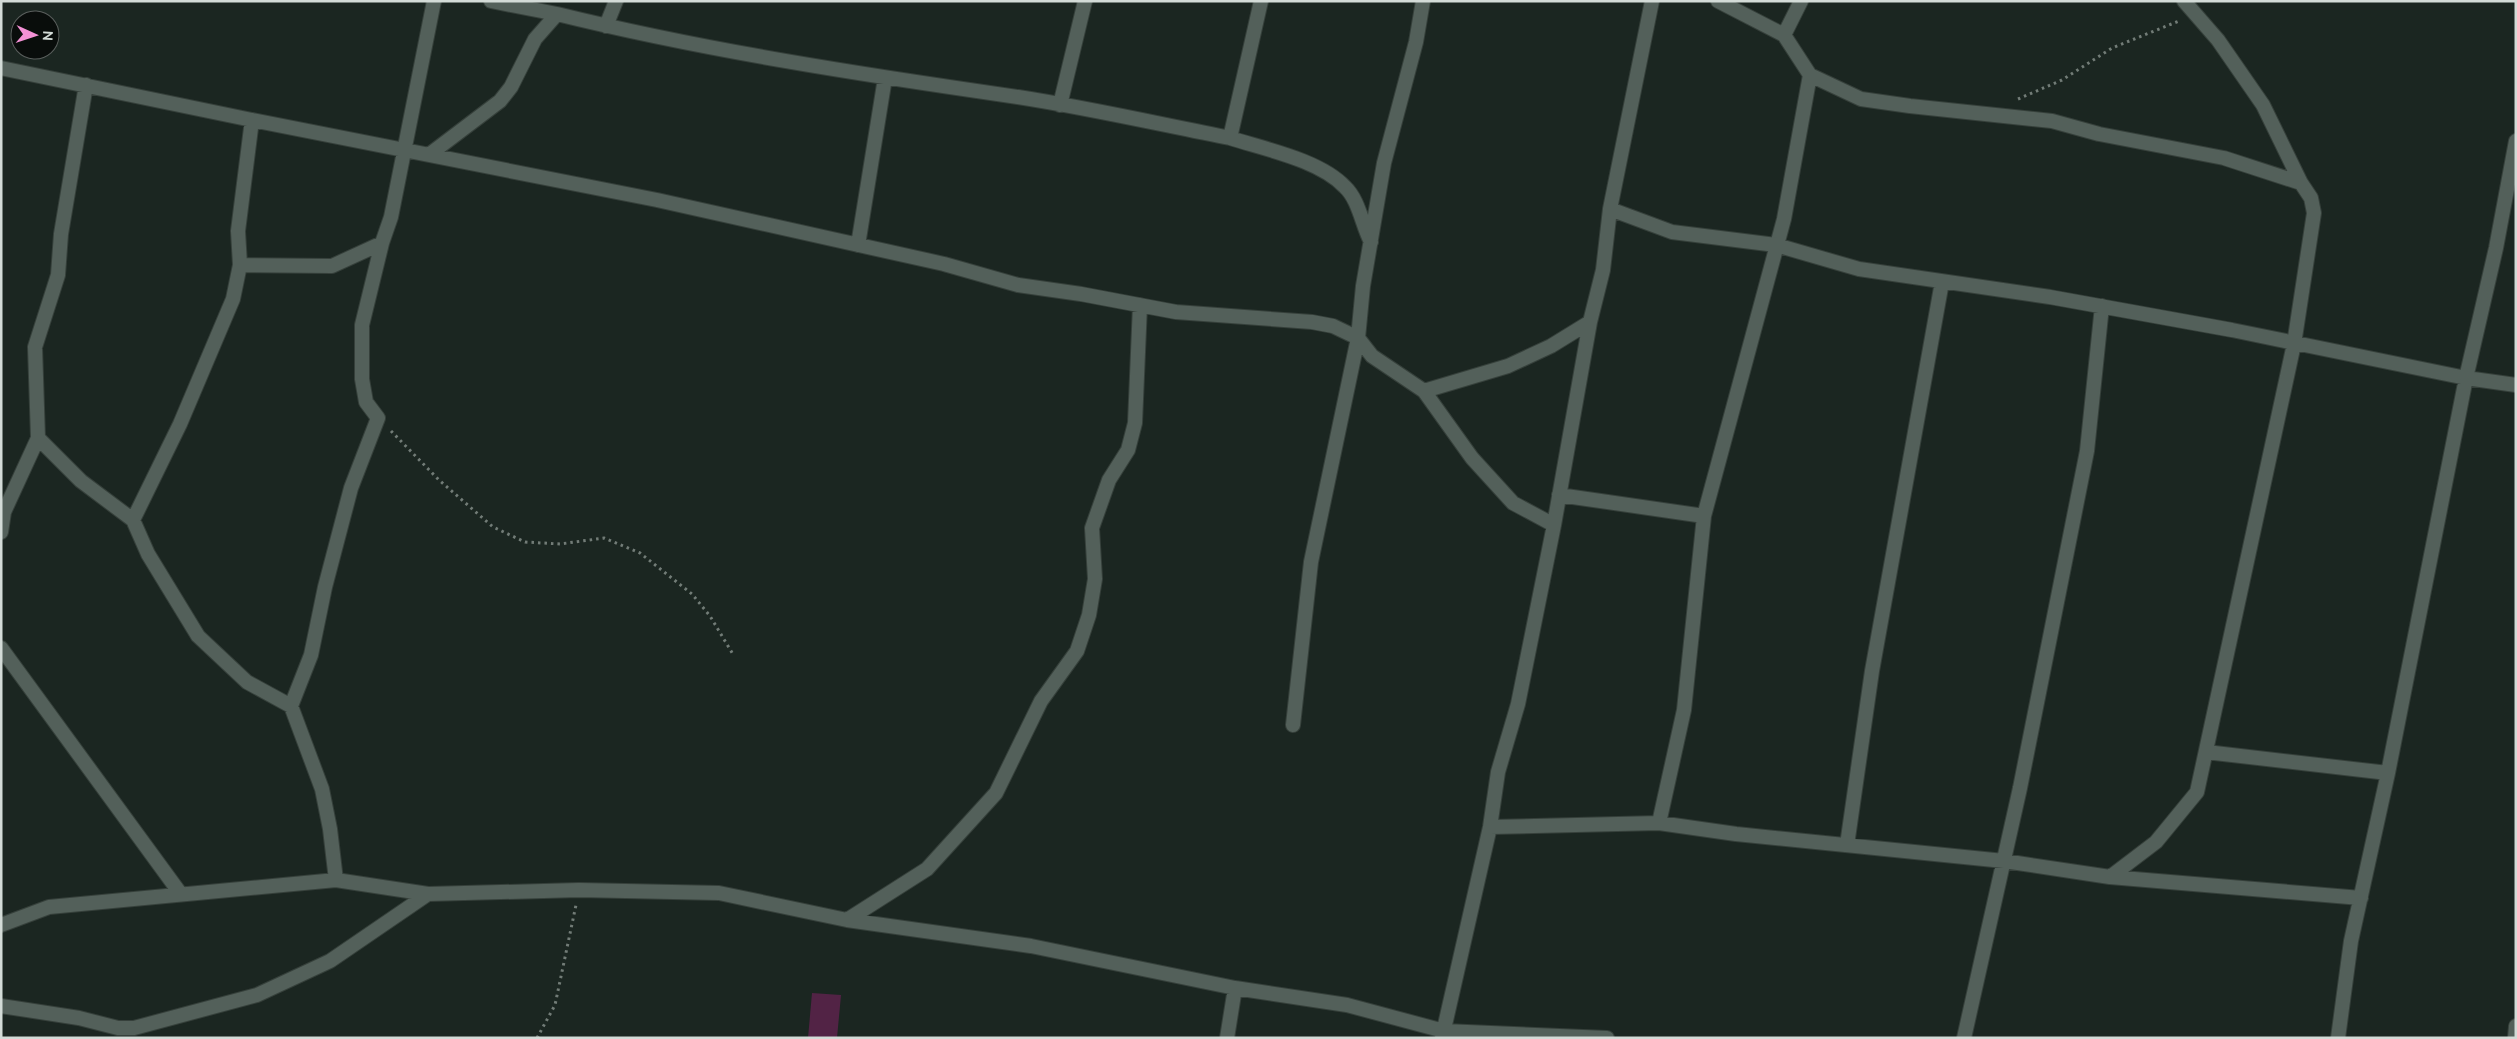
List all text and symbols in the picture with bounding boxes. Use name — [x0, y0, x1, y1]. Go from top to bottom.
north arrow — [10, 10, 60, 60]
text: N — [40, 30, 56, 41]

